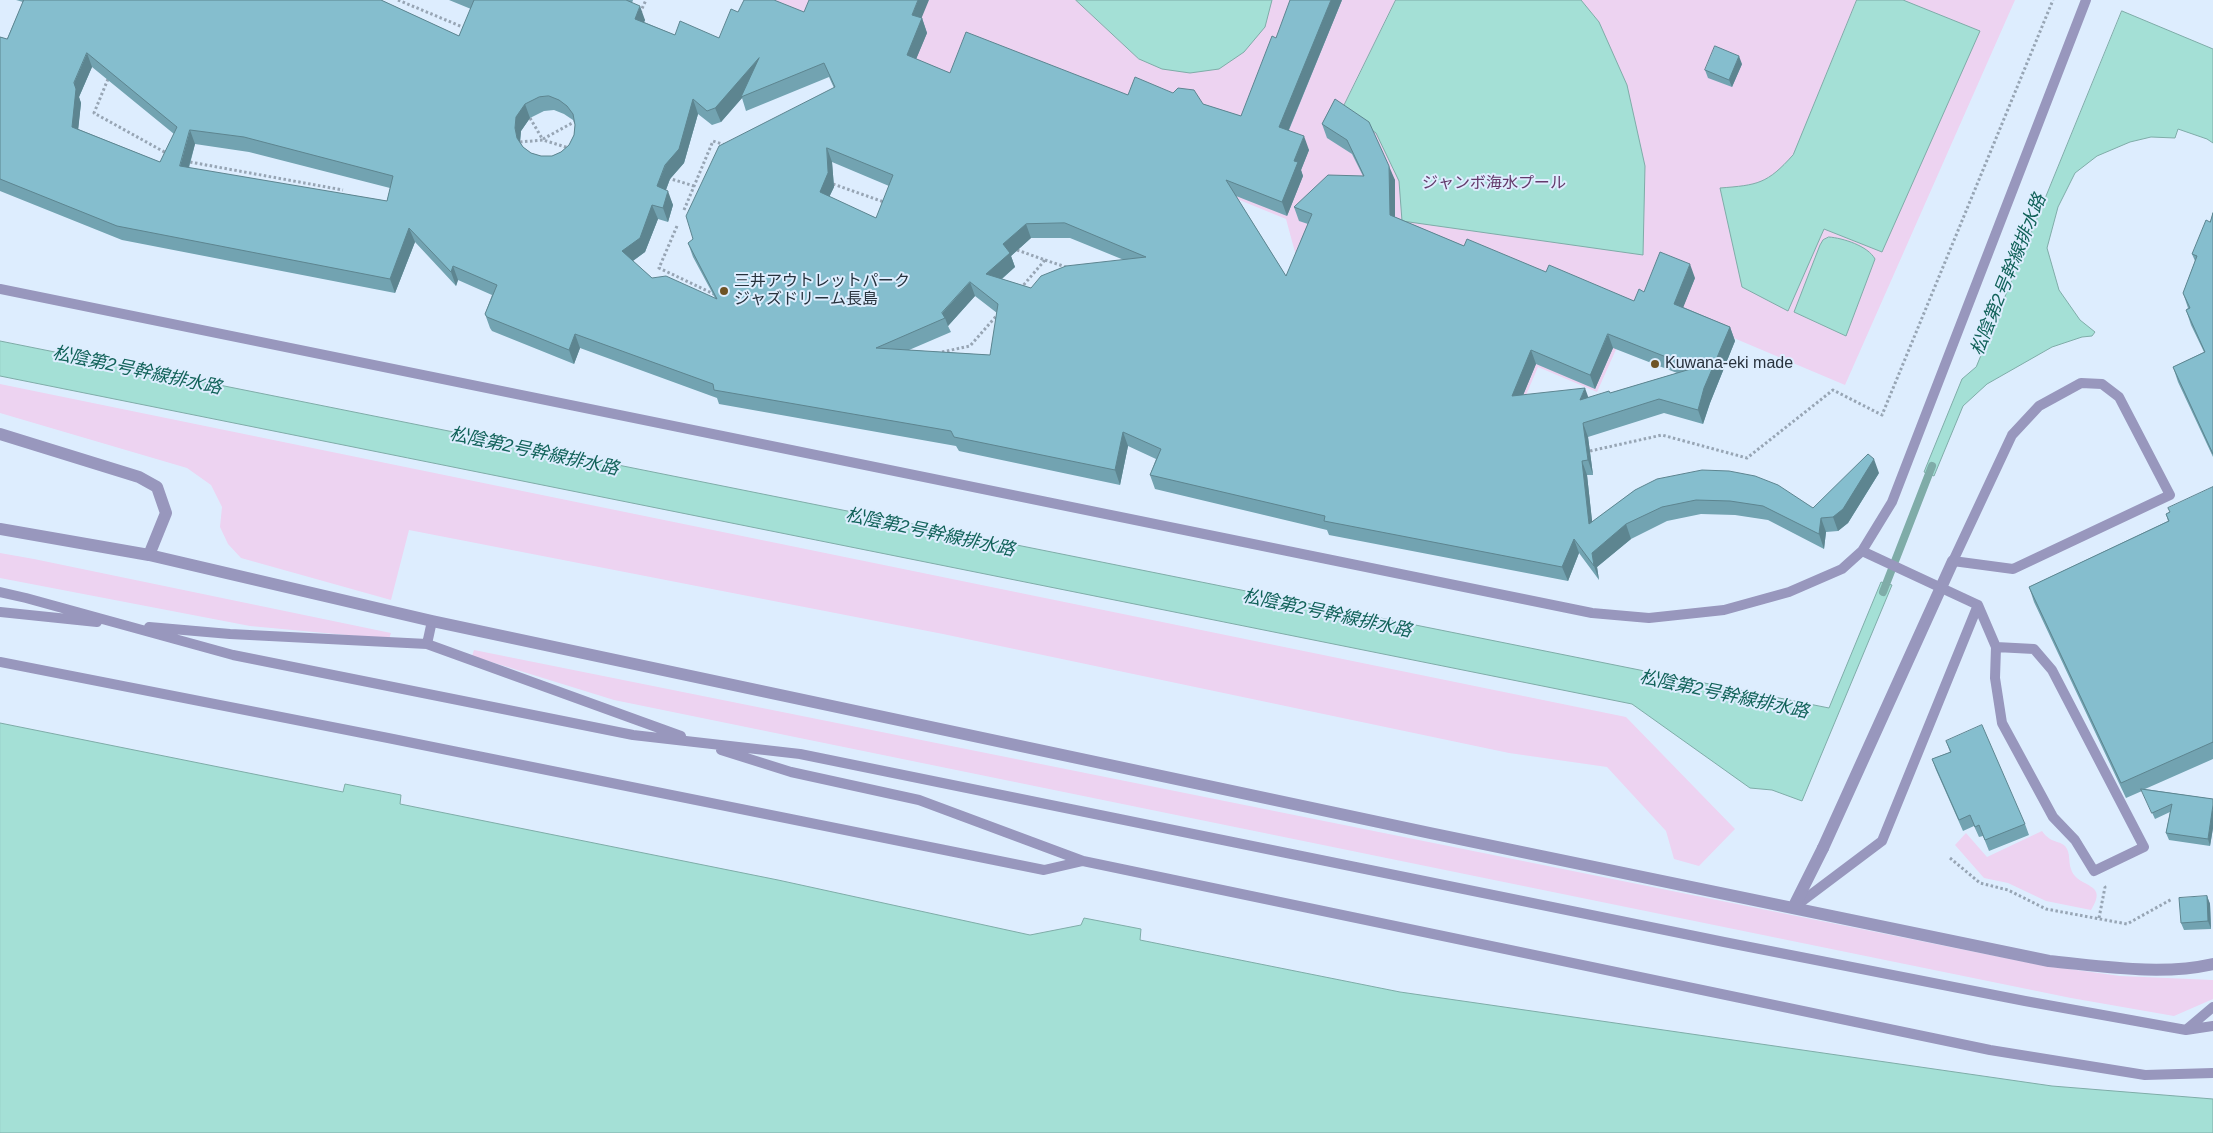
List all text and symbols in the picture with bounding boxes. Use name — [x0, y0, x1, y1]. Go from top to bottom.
park label: ジャンボ海水プール — [1422, 174, 1566, 194]
water label: 松陰第2号幹線排水路 — [1967, 191, 2051, 359]
place label: 三井アウトレットパーク ジャズドリーム長島 — [734, 272, 910, 310]
marker: 三井アウトレットパーク ジャズドリーム長島 — [718, 285, 730, 297]
water label: 松陰第2号幹線排水路 — [51, 343, 223, 399]
place label: Kuwana-eki made — [1665, 354, 1793, 374]
marker: Kuwana-eki made — [1649, 358, 1661, 370]
water label: 松陰第2号幹線排水路 — [448, 424, 620, 480]
water label: 松陰第2号幹線排水路 — [844, 505, 1016, 561]
water label: 松陰第2号幹線排水路 — [1241, 586, 1413, 642]
water label: 松陰第2号幹線排水路 — [1638, 667, 1810, 723]

